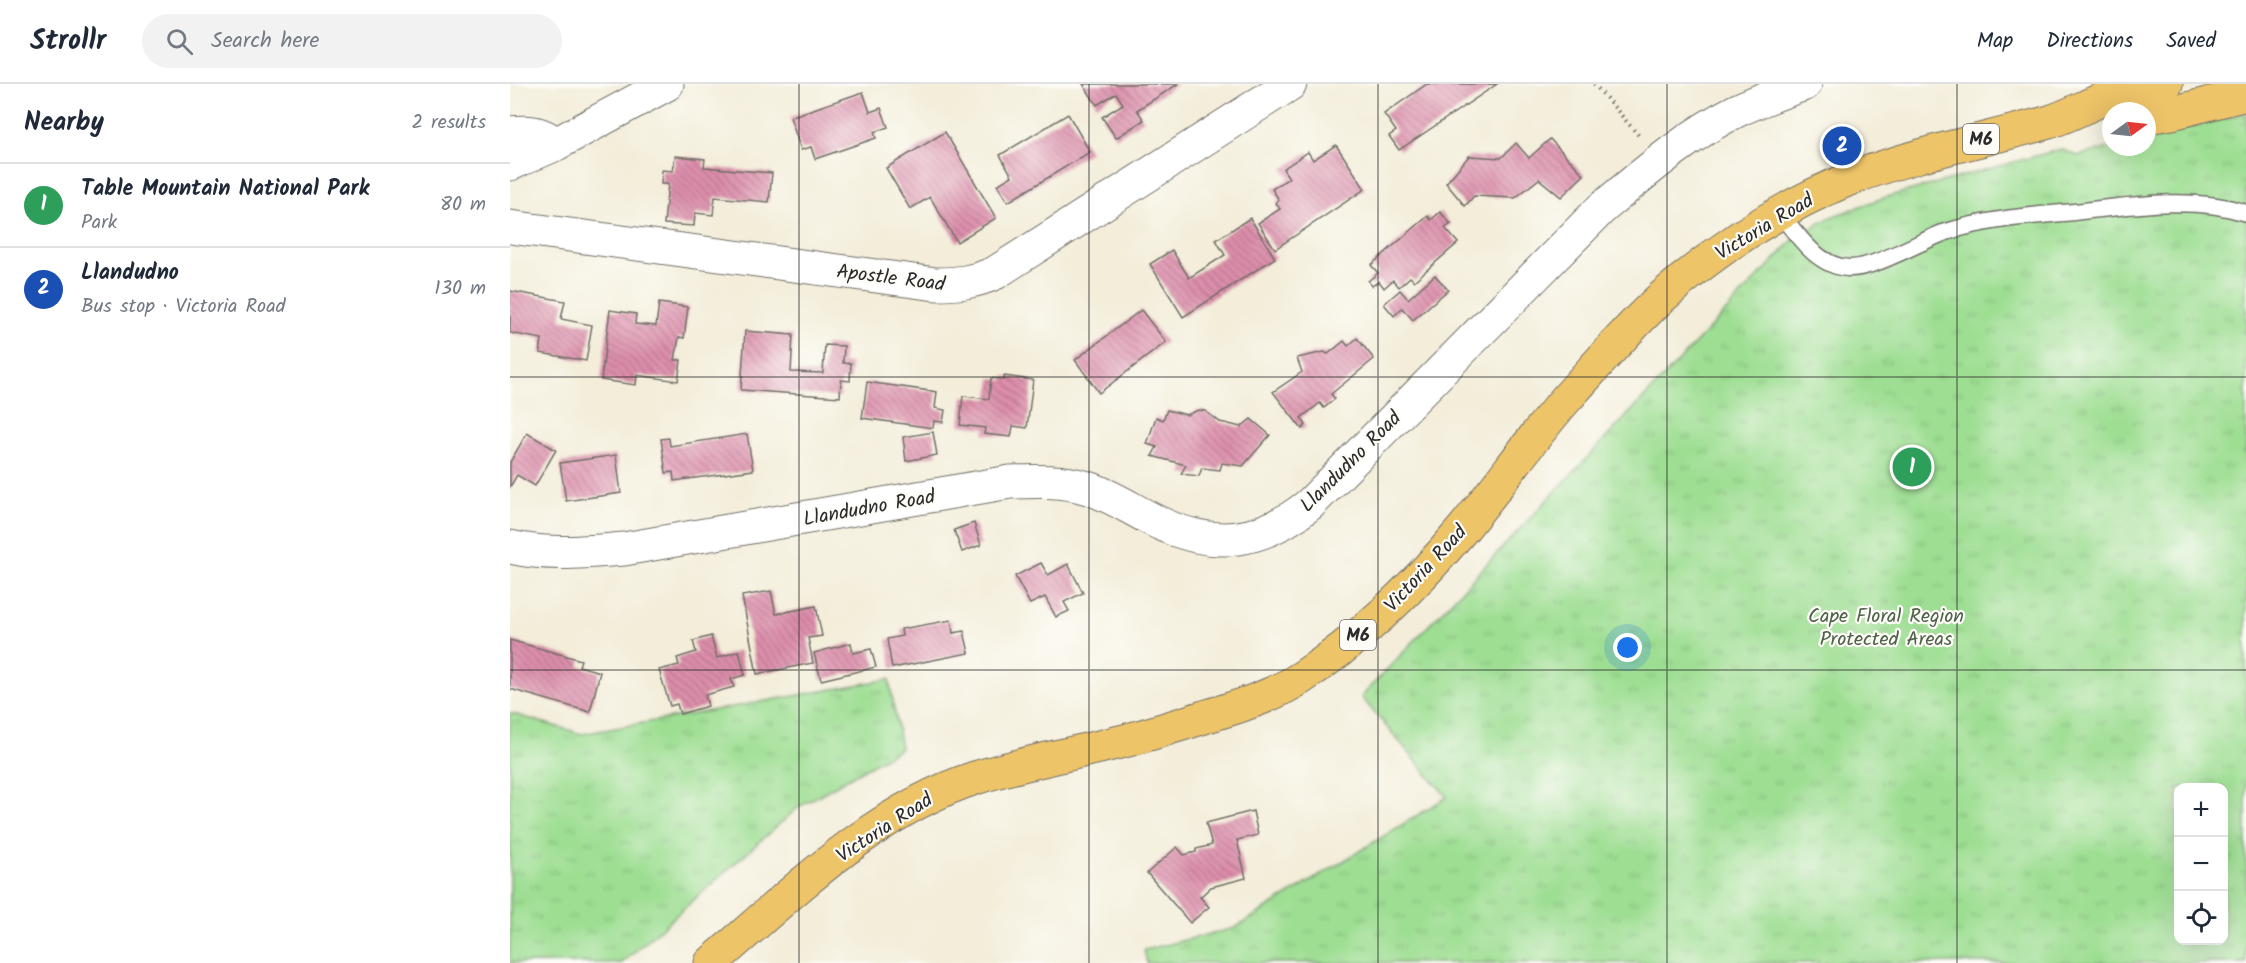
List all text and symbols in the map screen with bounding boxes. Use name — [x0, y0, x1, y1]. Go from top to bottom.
search box — [142, 14, 562, 68]
text: Strollr — [30, 19, 106, 64]
text: Search here — [211, 24, 320, 59]
icon: search — [163, 25, 196, 58]
text: Map — [1977, 25, 2013, 58]
text: Directions — [2046, 25, 2133, 58]
text: Saved — [2166, 25, 2216, 58]
text: Nearby — [24, 102, 104, 144]
north arrow — [2102, 102, 2156, 156]
text: 2 results — [411, 107, 486, 139]
pin: 2 — [1822, 124, 1862, 168]
road number: M6 — [1963, 124, 1999, 154]
text: Table Mountain National Park — [81, 172, 369, 207]
street label: Victoria Road — [1710, 185, 1821, 270]
text: 1 — [40, 189, 47, 221]
text: 80 m — [440, 189, 486, 221]
text: Park — [81, 207, 117, 239]
text: Llandudno — [81, 256, 179, 291]
street label: Apostle Road — [835, 256, 948, 302]
text: 2 — [38, 273, 49, 305]
text: 130 m — [434, 273, 486, 305]
text: Bus stop · Victoria Road — [81, 291, 286, 323]
street label: Llandudno Road — [1293, 403, 1411, 521]
pin: 1 — [1892, 444, 1932, 490]
street label: Llandudno Road — [801, 481, 939, 536]
street label: Victoria Road — [1377, 517, 1476, 620]
park label: Cape Floral Region Protected Areas — [1808, 601, 1964, 656]
road number: M6 — [1340, 620, 1376, 650]
your location — [1613, 633, 1642, 662]
map controls — [2174, 783, 2228, 945]
button: + — [2174, 783, 2228, 837]
street label: Victoria Road — [830, 785, 941, 872]
button: − — [2174, 837, 2228, 891]
button: locate — [2174, 891, 2228, 945]

